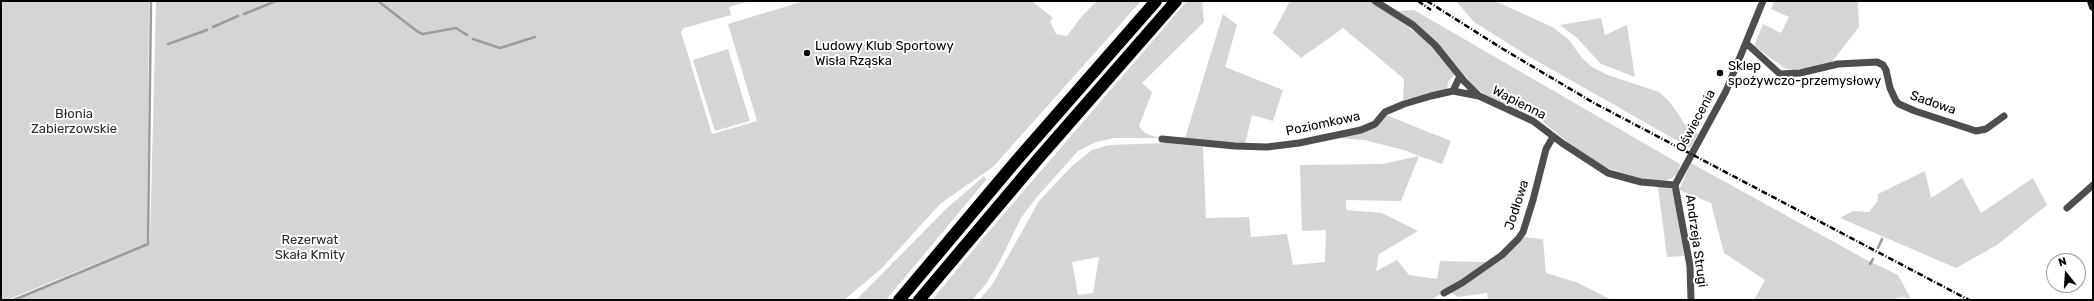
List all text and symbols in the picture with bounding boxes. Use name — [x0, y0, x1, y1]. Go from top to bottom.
place label: Ludowy Klub Sportowy Wisła Rząska — [815, 38, 954, 69]
marker: Ludowy Klub Sportowy Wisła Rząska — [802, 48, 812, 58]
place label: Sklep spożywczo-przemysłowy — [1728, 58, 1881, 89]
marker: Sklep spożywczo-przemysłowy — [1715, 68, 1725, 78]
street label: Wapienna — [1489, 83, 1549, 123]
street label: Oświecenia — [1673, 87, 1719, 155]
street label: Sadowa — [1908, 88, 1958, 118]
park label: Błonia Zabierzowskie — [31, 106, 117, 137]
street label: Poziomkowa — [1284, 109, 1362, 139]
street label: Jodłowa — [1502, 178, 1532, 232]
street label: Andrzeja Strugi — [1682, 194, 1710, 288]
park label: Rezerwat Skała Kmity — [275, 232, 345, 263]
north arrow — [2046, 253, 2086, 293]
text: N — [2057, 255, 2068, 269]

